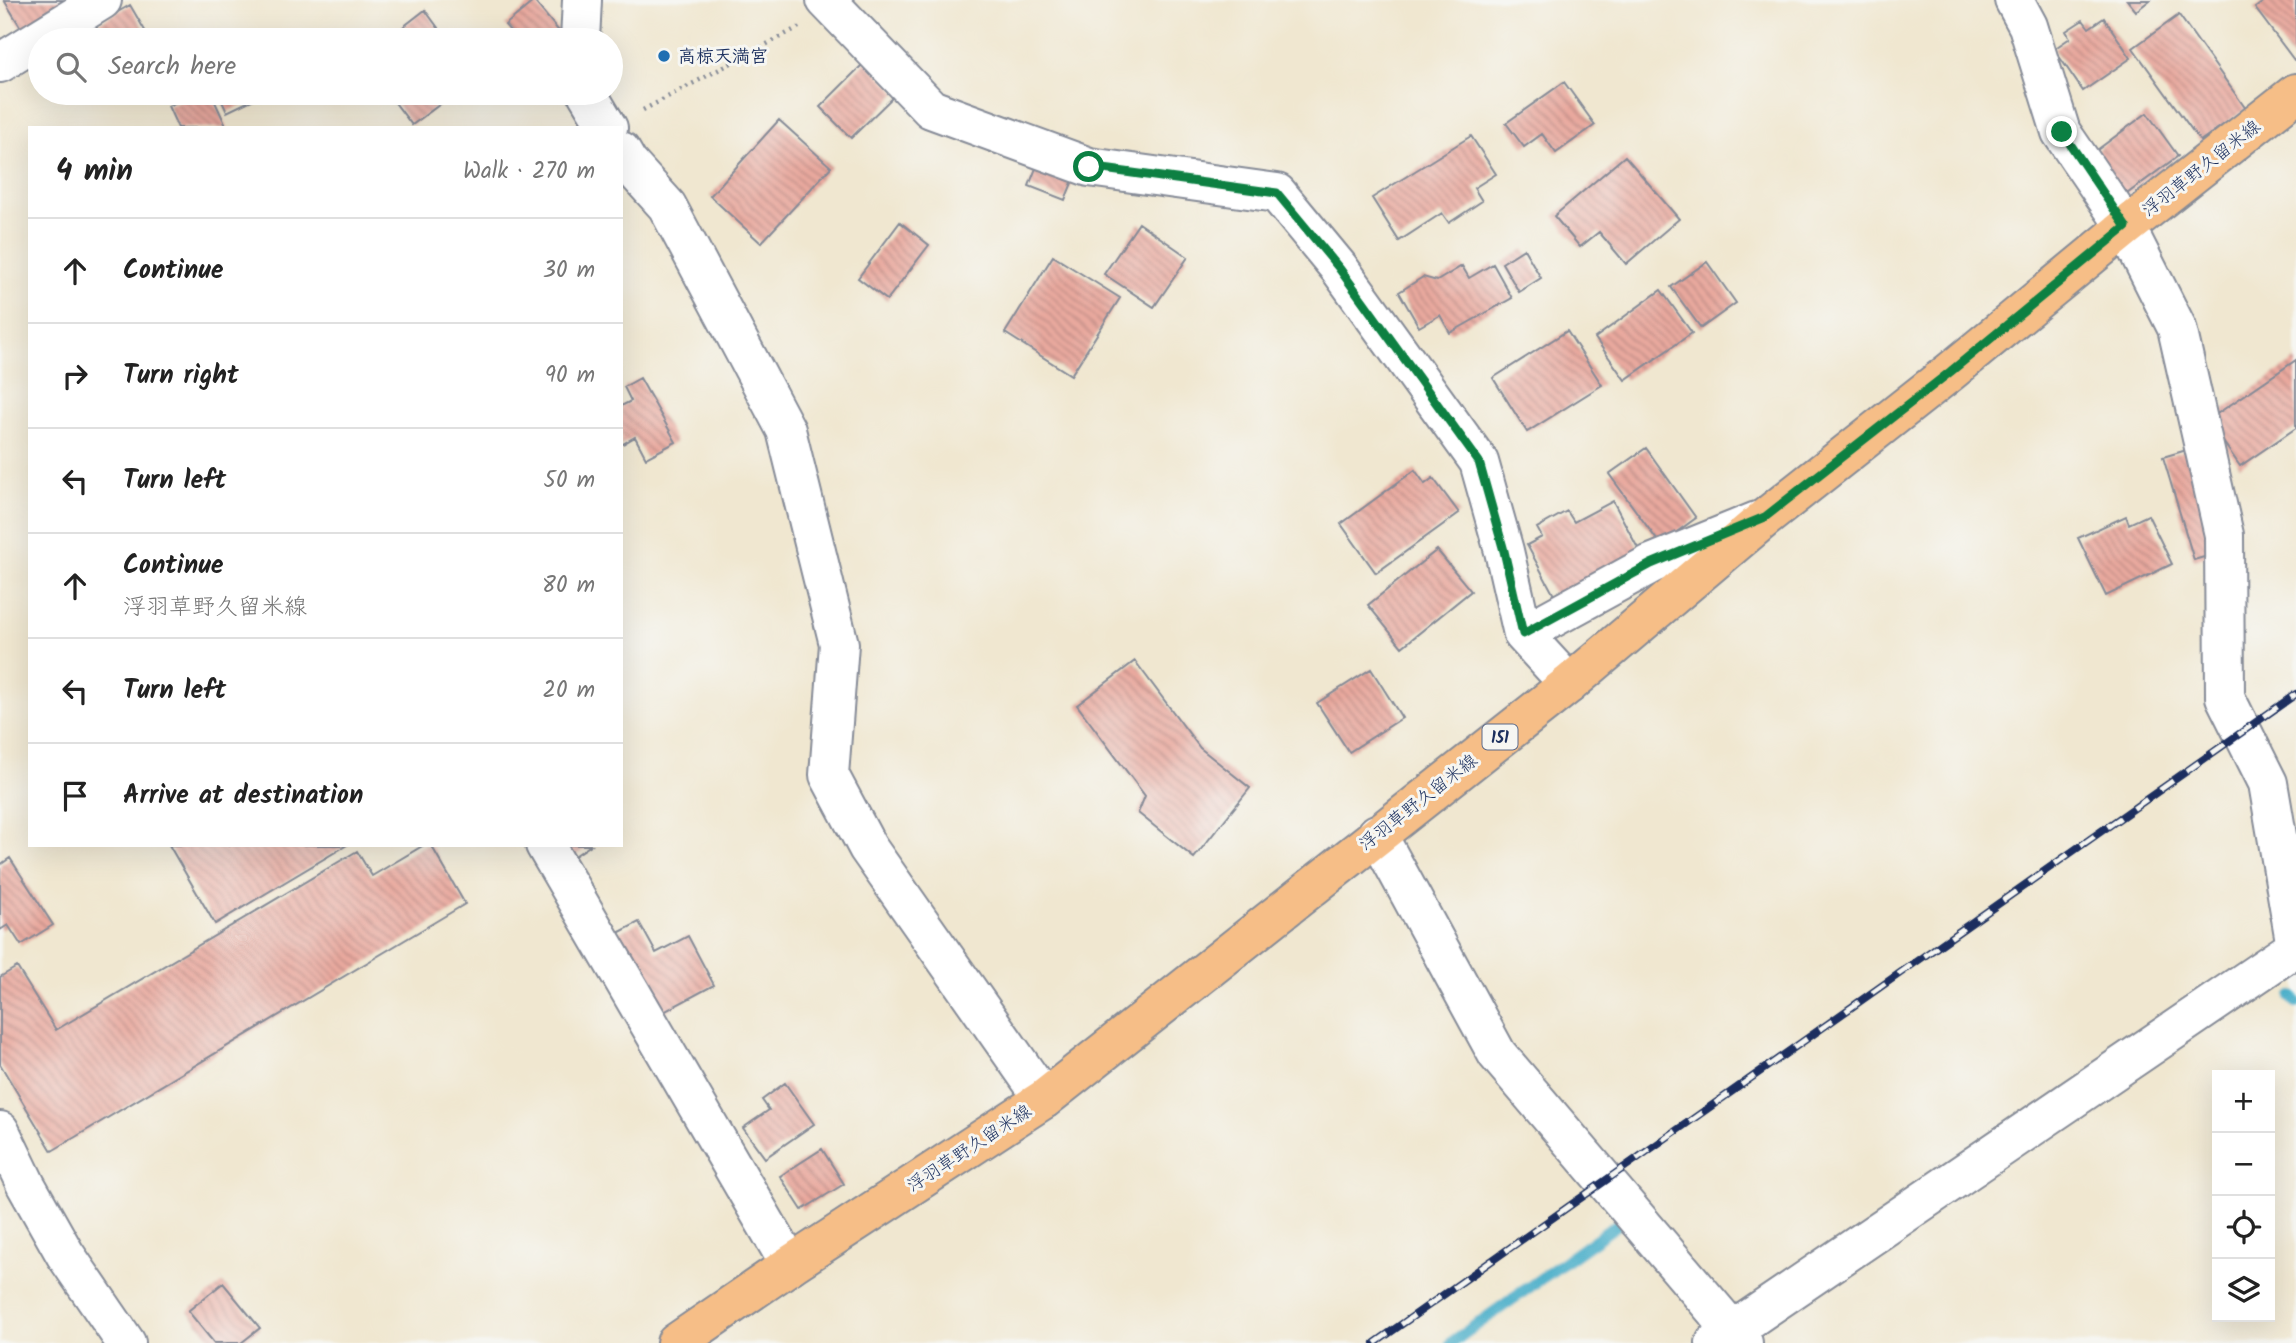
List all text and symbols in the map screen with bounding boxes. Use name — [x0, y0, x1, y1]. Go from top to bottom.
search box — [28, 28, 623, 105]
place label: 高椋天満宮 — [678, 43, 768, 72]
text: Search here — [108, 46, 236, 88]
icon: search — [52, 48, 90, 86]
marker: 高椋天満宮 — [656, 48, 672, 64]
street label: 浮羽草野久留米線 — [2136, 113, 2268, 225]
route end — [2046, 116, 2077, 147]
text: 4 min — [56, 148, 133, 196]
route start — [1073, 151, 1104, 182]
text: Walk · 270 m — [463, 154, 595, 190]
text: Continue — [123, 250, 224, 292]
icon: ahead — [56, 252, 94, 290]
text: 30 m — [543, 253, 595, 289]
text: Turn right — [123, 355, 239, 397]
icon: right — [56, 357, 94, 395]
text: 90 m — [545, 358, 595, 394]
text: Turn left — [123, 460, 226, 502]
icon: left — [56, 462, 94, 500]
text: 50 m — [544, 463, 595, 499]
text: Continue — [123, 545, 224, 587]
icon: ahead — [56, 567, 94, 605]
text: 80 m — [542, 568, 595, 604]
text: 浮羽草野久留米線 — [123, 590, 307, 626]
text: Turn left — [123, 670, 226, 712]
icon: left — [56, 672, 94, 710]
text: 20 m — [543, 673, 595, 709]
road number: 151 — [1482, 724, 1518, 750]
street label: 浮羽草野久留米線 — [1353, 747, 1485, 859]
text: Arrive at destination — [123, 775, 363, 817]
icon: arrive — [56, 777, 94, 815]
map controls — [2212, 1070, 2275, 1322]
button: + — [2212, 1070, 2275, 1133]
street label: 浮羽草野久留米線 — [902, 1098, 1038, 1201]
button: − — [2212, 1133, 2275, 1196]
button: locate — [2212, 1196, 2275, 1259]
button: layers — [2212, 1259, 2275, 1322]

